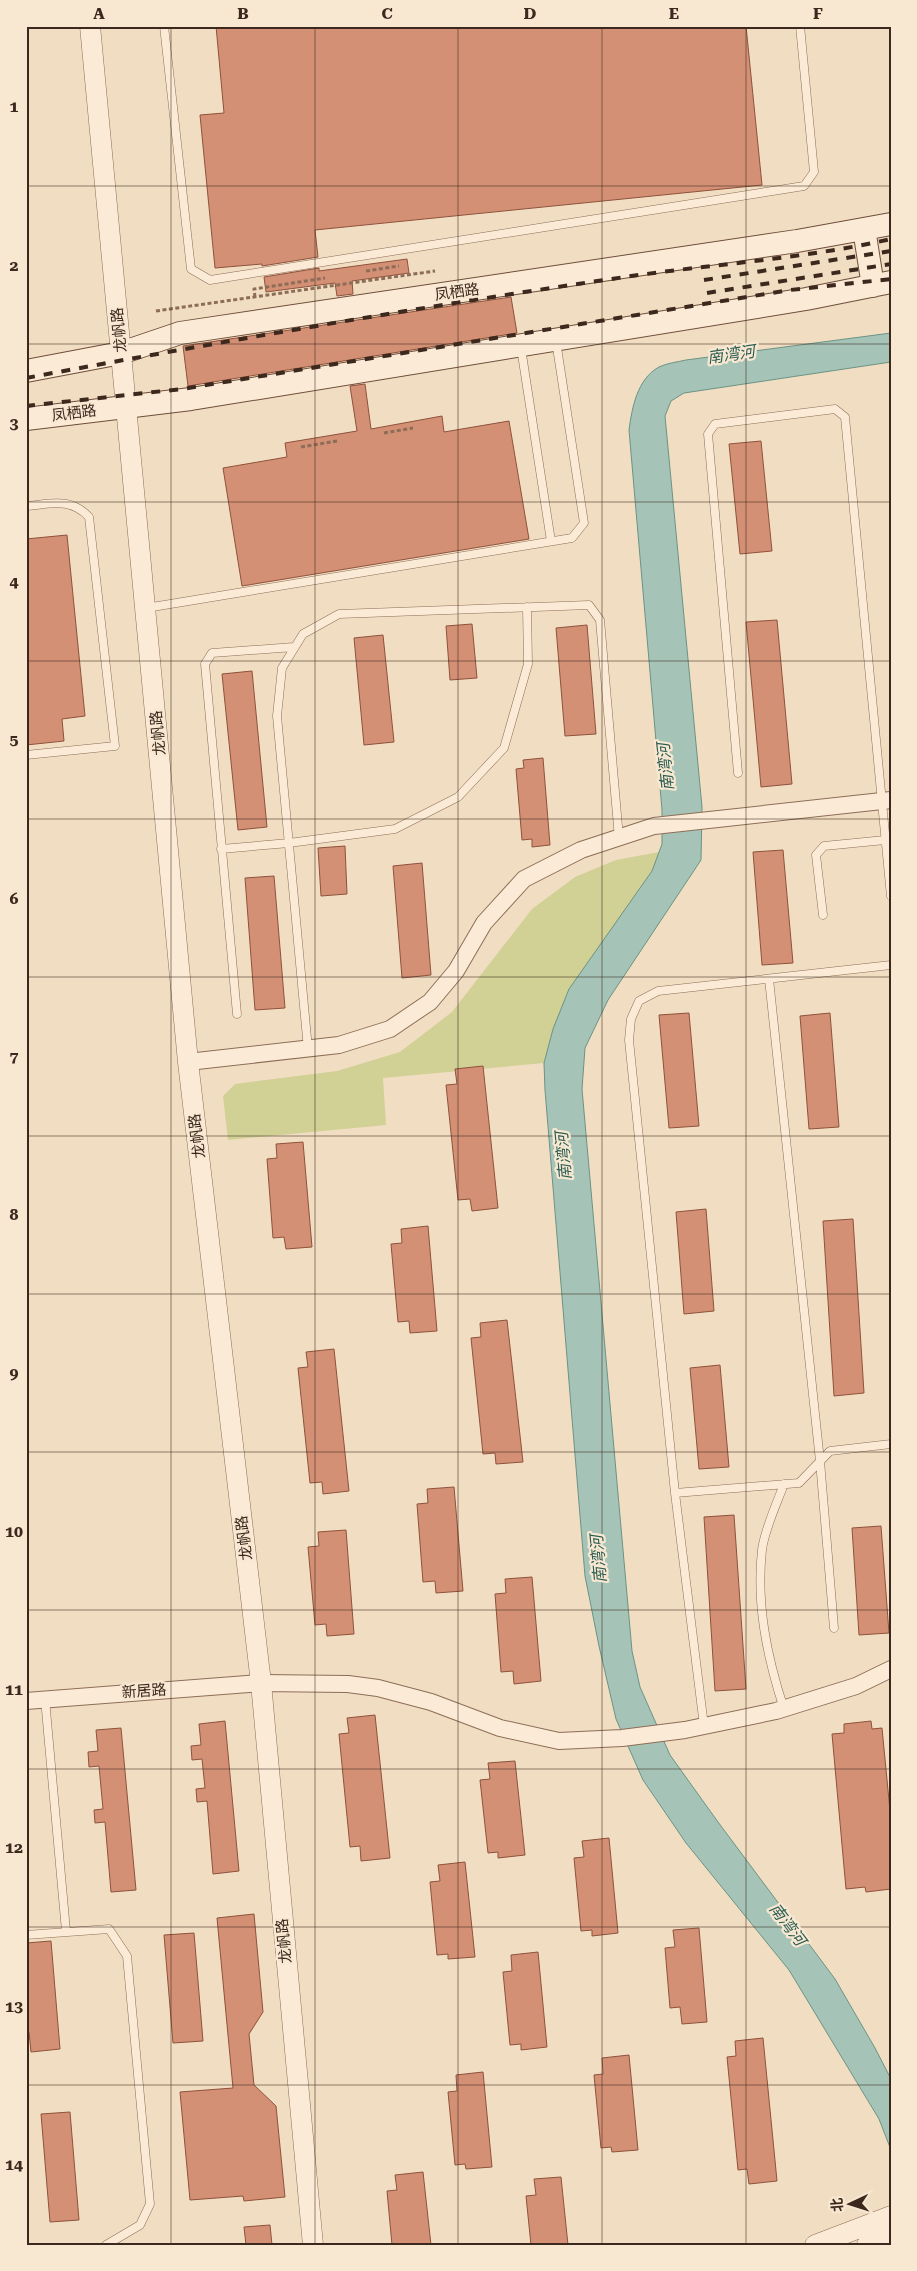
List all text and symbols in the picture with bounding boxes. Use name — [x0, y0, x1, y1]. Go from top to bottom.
text: A — [93, 4, 105, 23]
text: B — [237, 4, 249, 23]
text: C — [381, 4, 393, 23]
text: D — [524, 4, 537, 23]
text: E — [669, 4, 679, 23]
text: F — [813, 4, 823, 23]
text: 1 — [10, 97, 19, 116]
text: 2 — [10, 256, 19, 275]
street label: 凤栖路 — [433, 280, 481, 304]
street label: 龙帆路 — [108, 307, 130, 353]
water label: 南湾河 — [706, 341, 759, 367]
street label: 凤栖路 — [51, 401, 97, 425]
text: 3 — [10, 414, 19, 433]
text: 4 — [10, 572, 19, 591]
street label: 龙帆路 — [147, 710, 169, 756]
text: 5 — [10, 730, 19, 749]
water label: 南湾河 — [653, 739, 677, 792]
text: 6 — [10, 889, 19, 908]
text: 7 — [10, 1047, 19, 1066]
street label: 龙帆路 — [185, 1113, 209, 1159]
water label: 南湾河 — [552, 1128, 575, 1181]
text: 8 — [10, 1205, 19, 1224]
text: 9 — [10, 1364, 19, 1383]
street label: 龙帆路 — [232, 1515, 256, 1561]
text: 10 — [5, 1522, 23, 1541]
water label: 南湾河 — [587, 1531, 610, 1584]
text: 11 — [5, 1680, 23, 1699]
street label: 新居路 — [121, 1680, 167, 1702]
text: 12 — [5, 1838, 23, 1857]
water label: 南湾河 — [766, 1899, 811, 1952]
street label: 龙帆路 — [273, 1918, 295, 1964]
text: 13 — [5, 1997, 23, 2016]
text: 14 — [5, 2155, 23, 2174]
north arrow — [824, 2178, 874, 2228]
text: 北 — [829, 2197, 846, 2212]

